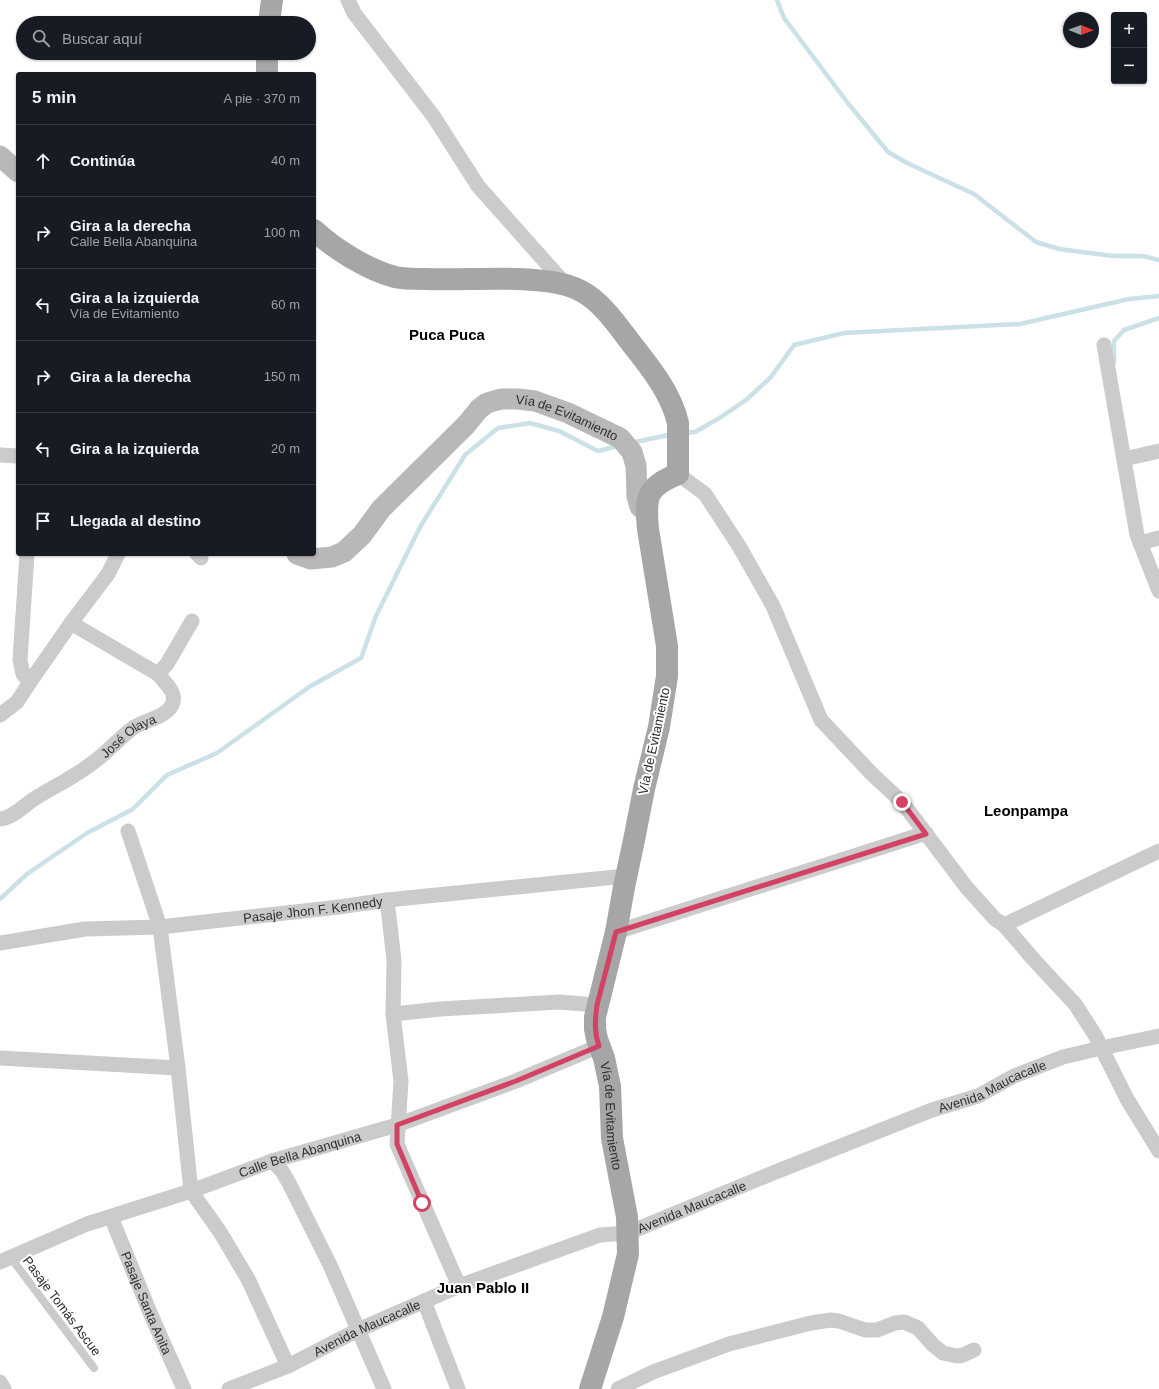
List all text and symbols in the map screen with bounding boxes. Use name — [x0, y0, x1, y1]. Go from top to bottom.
north arrow — [1063, 12, 1099, 48]
map controls — [1111, 12, 1147, 84]
button: + — [1111, 12, 1147, 48]
search box — [16, 16, 316, 60]
icon: search — [30, 27, 52, 49]
text: Buscar aquí — [62, 30, 142, 47]
button: − — [1111, 48, 1147, 84]
text: 5 min — [32, 88, 76, 107]
text: A pie · 370 m — [223, 91, 300, 106]
icon: ahead — [32, 150, 54, 172]
text: Continúa — [70, 152, 135, 169]
text: 40 m — [271, 153, 300, 168]
text: Gira a la derecha — [70, 217, 191, 234]
icon: right — [32, 222, 54, 244]
text: 100 m — [264, 225, 300, 240]
text: Calle Bella Abanquina — [70, 234, 197, 249]
text: Gira a la izquierda — [70, 289, 199, 306]
icon: left — [32, 294, 54, 316]
text: 60 m — [271, 297, 300, 312]
text: Vía de Evitamiento — [70, 306, 179, 321]
district label: Puca Puca — [409, 326, 486, 343]
icon: right — [32, 366, 54, 388]
text: Gira a la derecha — [70, 368, 191, 385]
text: 150 m — [264, 369, 300, 384]
street label: Vía de Evitamiento — [515, 391, 621, 443]
icon: left — [32, 438, 54, 460]
text: Gira a la izquierda — [70, 440, 199, 457]
text: 20 m — [271, 441, 300, 456]
icon: arrive — [32, 510, 54, 532]
text: Llegada al destino — [70, 512, 201, 529]
street label: Vía de Evitamiento — [635, 686, 673, 796]
street label: José Olaya — [98, 711, 159, 761]
route end — [893, 793, 911, 811]
district label: Leonpampa — [984, 802, 1069, 819]
street label: Pasaje Jhon F. Kennedy — [242, 893, 384, 925]
street label: Avenida Maucacalle — [936, 1057, 1048, 1115]
street label: Vía de Evitamiento — [597, 1060, 625, 1171]
street label: Calle Bella Abanquina — [237, 1128, 363, 1180]
street label: Avenida Maucacalle — [635, 1178, 748, 1236]
route start — [413, 1194, 431, 1212]
street label: Pasaje Santa Anita — [118, 1249, 175, 1357]
street label: Pasaje Tomás Ascue — [20, 1253, 104, 1359]
district label: Juan Pablo II — [437, 1279, 529, 1296]
street label: Avenida Maucacalle — [311, 1296, 422, 1359]

